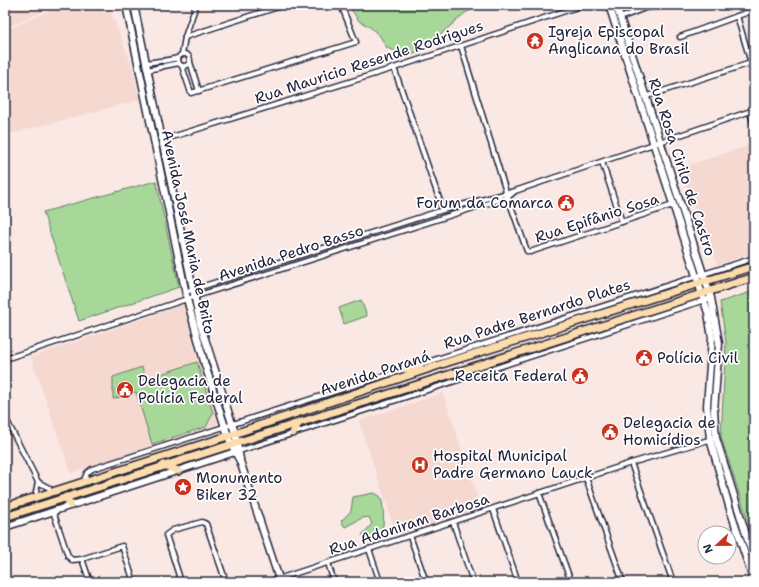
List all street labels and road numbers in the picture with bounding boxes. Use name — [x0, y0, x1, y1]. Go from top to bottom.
street label: Rua Mauricio Resende Rodrigues — [252, 16, 486, 108]
street label: Rua Rosa Cirilo de Castro — [644, 75, 720, 259]
street label: Avenida José Maria de Brito — [157, 128, 219, 336]
street label: Rua Epifânio Sosa — [532, 188, 662, 247]
street label: Avenida Pedro Basso — [216, 220, 366, 286]
street label: Rua Padre Bernardo Plates — [441, 274, 633, 354]
street label: Avenida Paraná — [317, 346, 433, 400]
street label: Rua Adoniram Barbosa — [326, 488, 492, 559]

